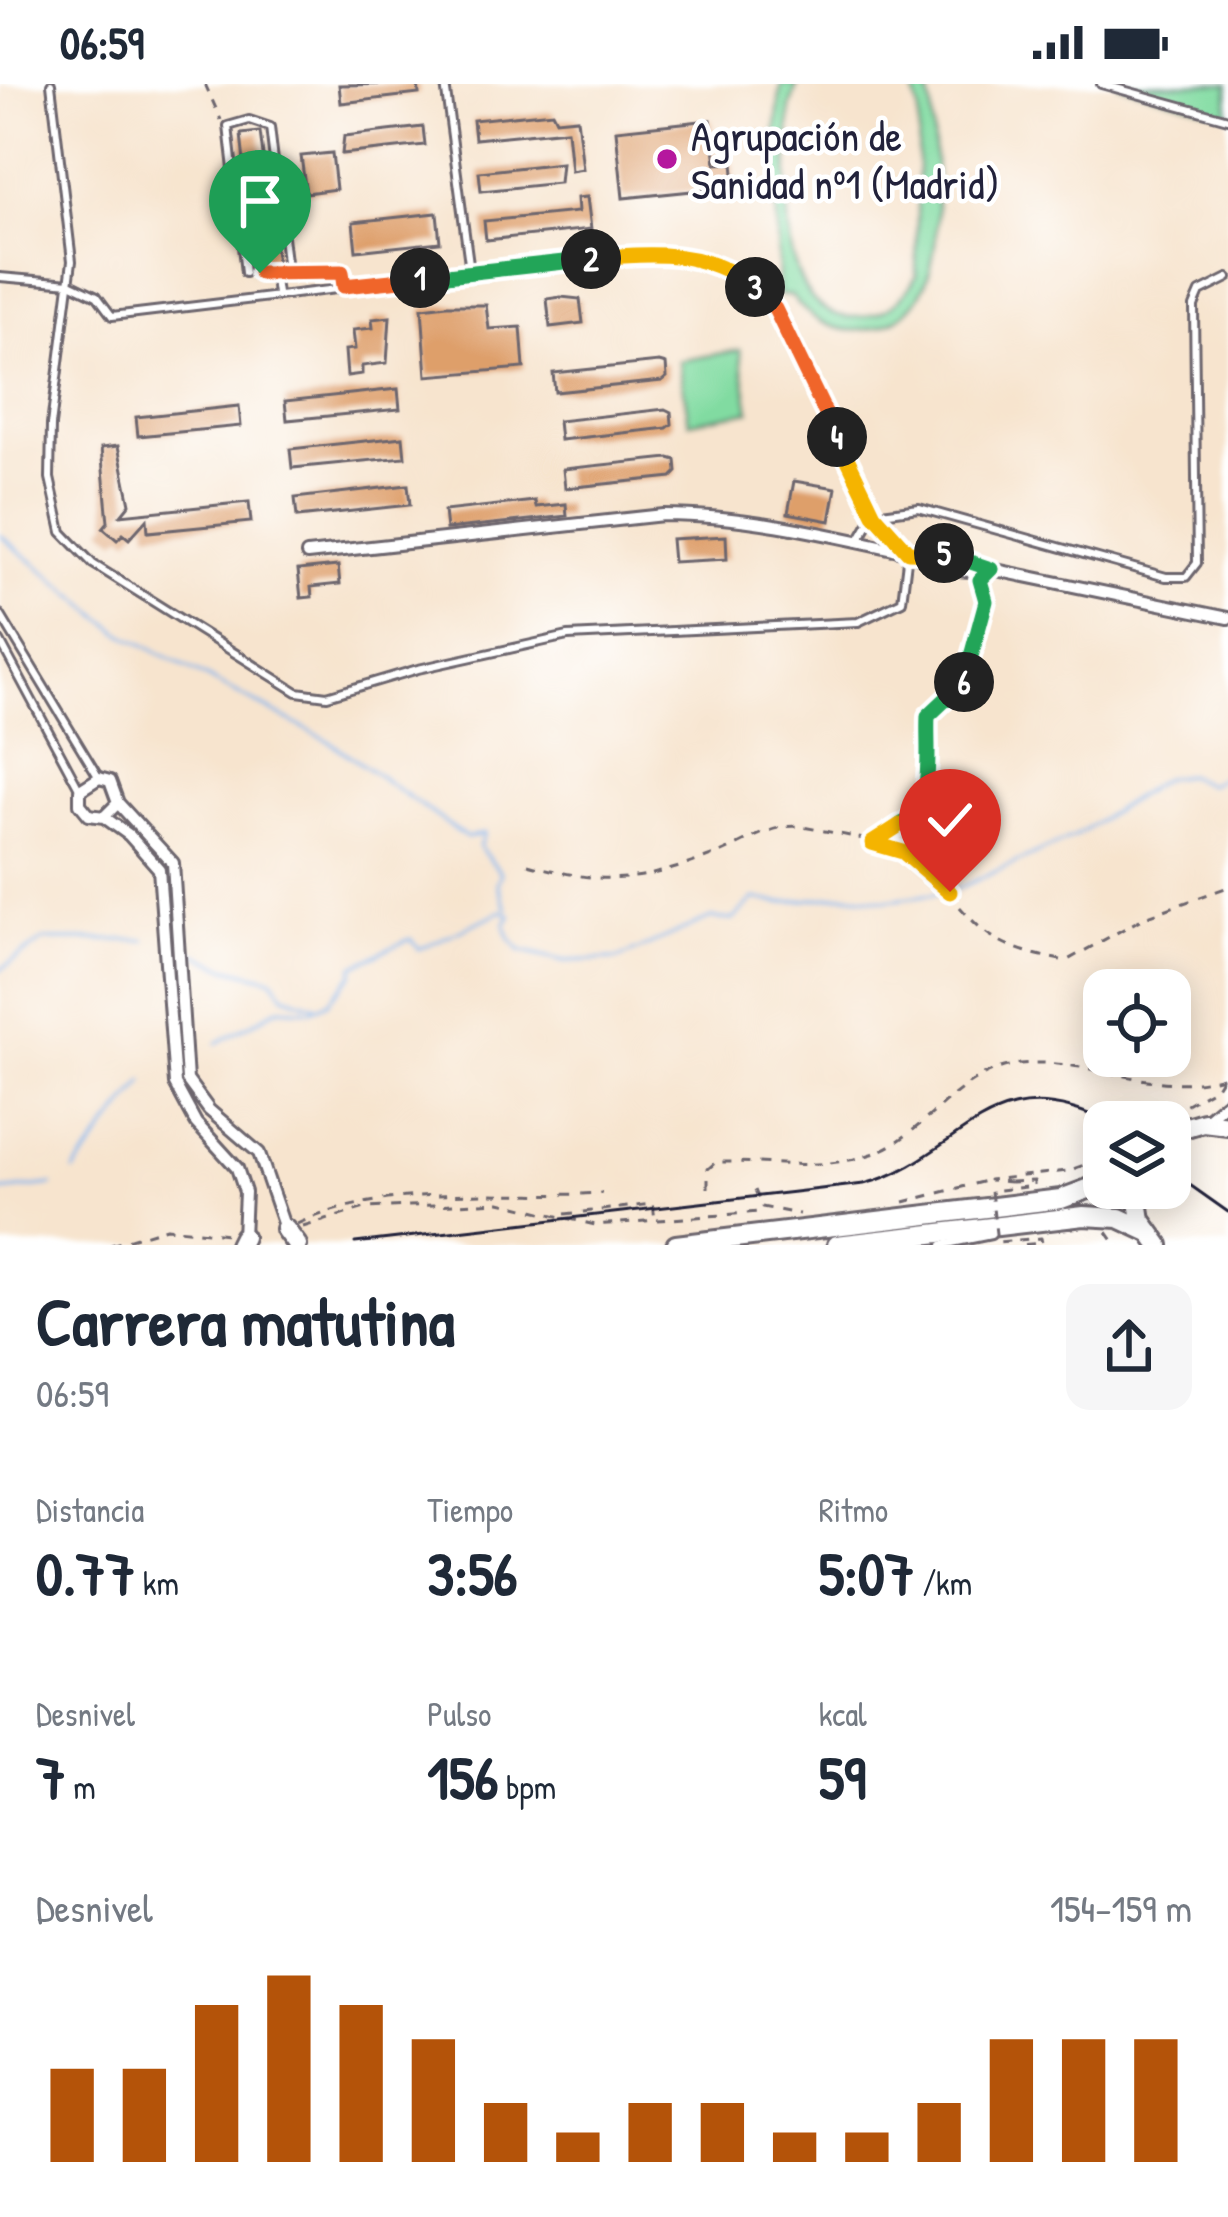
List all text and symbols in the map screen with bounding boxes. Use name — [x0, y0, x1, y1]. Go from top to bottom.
text: 06:59 — [60, 12, 144, 73]
place label: Agrupación de Sanidad nº1 (Madrid) — [691, 107, 1000, 212]
marker: Agrupación de Sanidad nº1 (Madrid) — [654, 146, 680, 172]
pin — [209, 150, 311, 273]
icon: arrive — [227, 168, 293, 234]
pin: 2 — [561, 229, 621, 289]
text: 2 — [583, 237, 599, 281]
pin: 1 — [390, 248, 450, 308]
text: 1 — [414, 256, 426, 300]
pin: 3 — [725, 257, 785, 317]
text: 3 — [748, 265, 762, 309]
pin: 4 — [807, 407, 867, 467]
text: 4 — [831, 415, 843, 459]
pin: 5 — [914, 523, 974, 583]
text: 5 — [937, 531, 951, 575]
pin: 6 — [934, 652, 994, 712]
text: 6 — [957, 660, 971, 704]
pin — [899, 769, 1001, 892]
icon: check — [917, 787, 983, 853]
map controls — [1083, 969, 1191, 1209]
button: locate — [1083, 969, 1191, 1077]
button: layers — [1083, 1101, 1191, 1209]
text: Carrera matutina — [36, 1276, 455, 1366]
button: share — [1066, 1284, 1192, 1410]
text: 06:59 — [36, 1366, 109, 1419]
text: Distancia — [36, 1488, 144, 1532]
text: Tiempo — [427, 1488, 513, 1532]
text: Ritmo — [819, 1488, 888, 1532]
text: 0.77 — [36, 1532, 135, 1614]
text: 3:56 — [427, 1532, 517, 1614]
text: 5:07 — [819, 1532, 915, 1614]
text: km — [135, 1561, 179, 1605]
text: /km — [915, 1561, 972, 1605]
text: Desnivel — [36, 1692, 135, 1736]
text: Pulso — [427, 1692, 491, 1736]
text: kcal — [819, 1692, 867, 1736]
text: 7 — [36, 1736, 66, 1818]
text: 156 — [427, 1736, 498, 1818]
text: 59 — [819, 1736, 866, 1818]
text: m — [66, 1765, 96, 1809]
text: bpm — [498, 1765, 556, 1809]
text: Desnivel — [36, 1881, 153, 1934]
text: 154–159 m — [1050, 1881, 1192, 1934]

